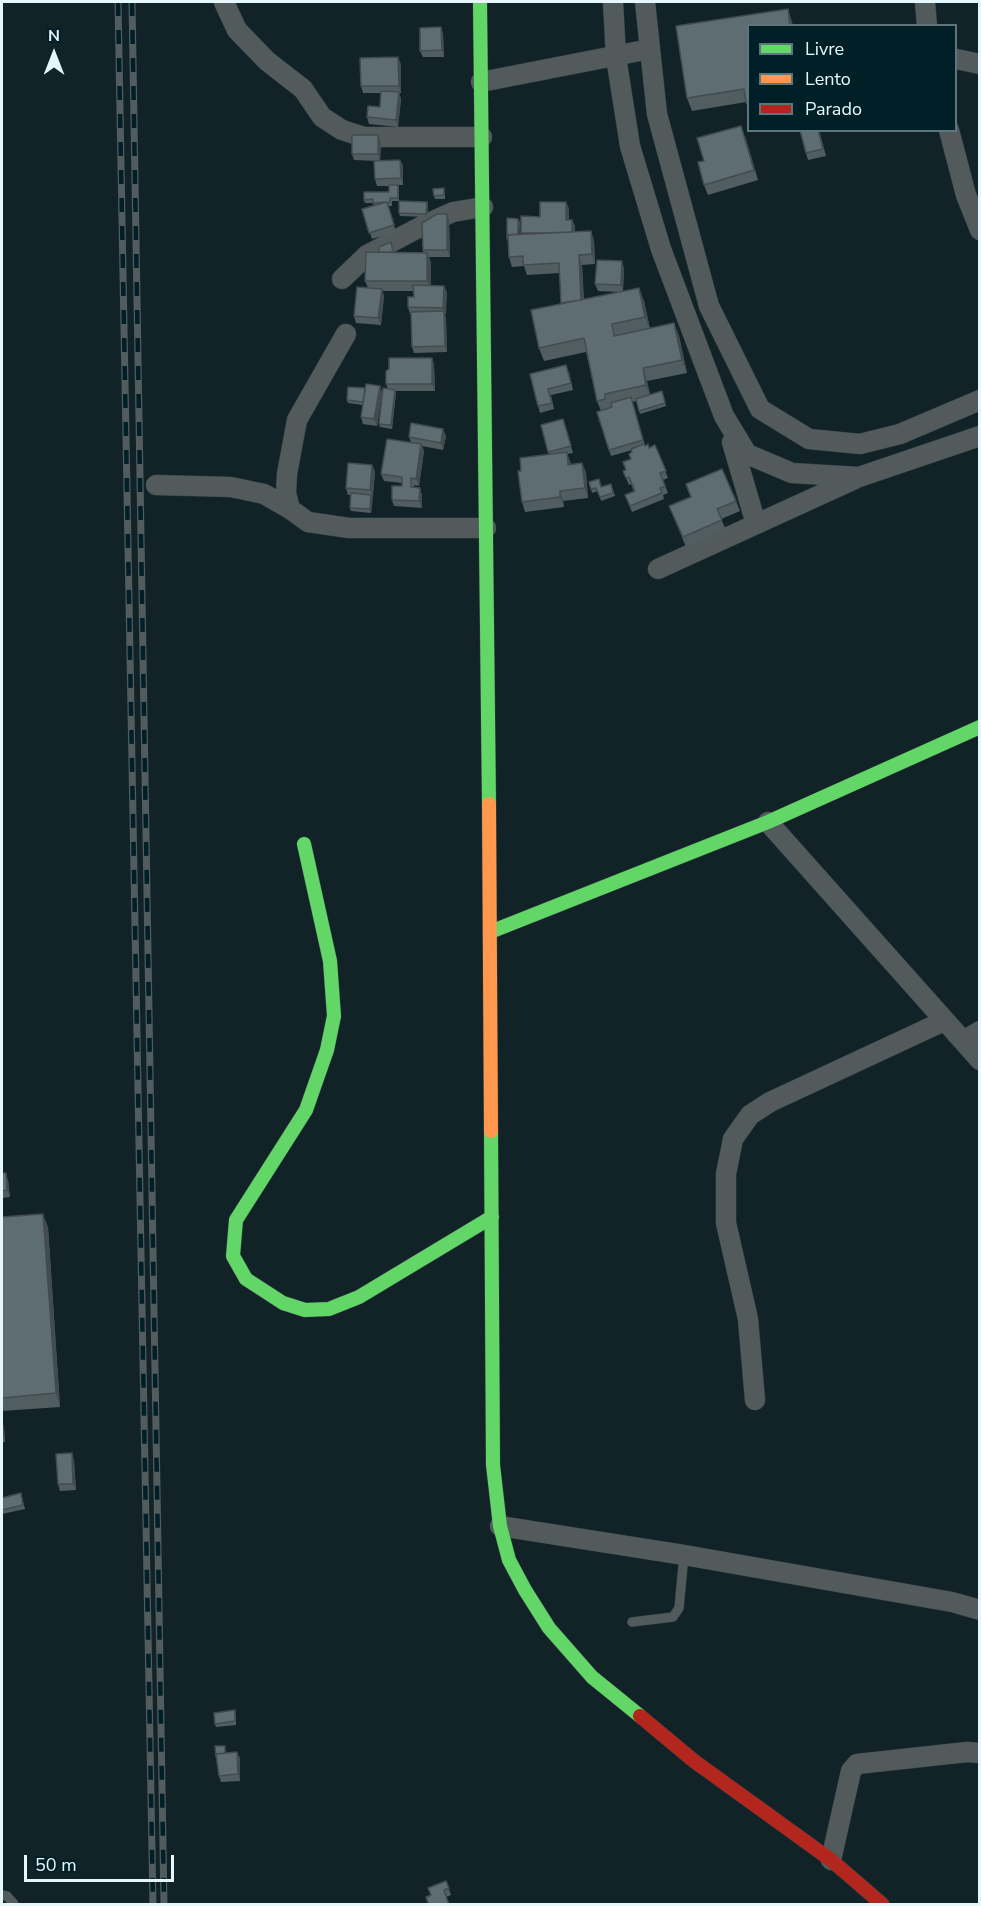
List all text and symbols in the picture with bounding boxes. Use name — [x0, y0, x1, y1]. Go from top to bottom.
north arrow — [24, 24, 84, 84]
legend — [747, 24, 957, 132]
text: N — [48, 25, 60, 47]
text: Livre — [805, 37, 844, 61]
text: Lento — [805, 67, 851, 91]
text: Parado — [805, 97, 862, 121]
scale bar — [27, 1843, 177, 1881]
text: 50 m — [35, 1853, 77, 1877]

